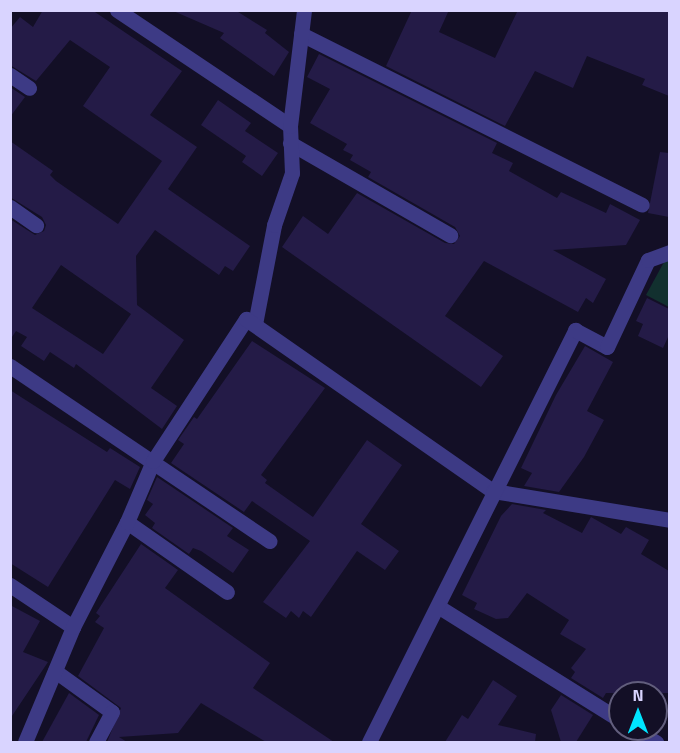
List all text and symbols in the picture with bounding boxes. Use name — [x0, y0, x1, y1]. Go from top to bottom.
north arrow — [608, 681, 668, 741]
text: N — [632, 683, 644, 707]

